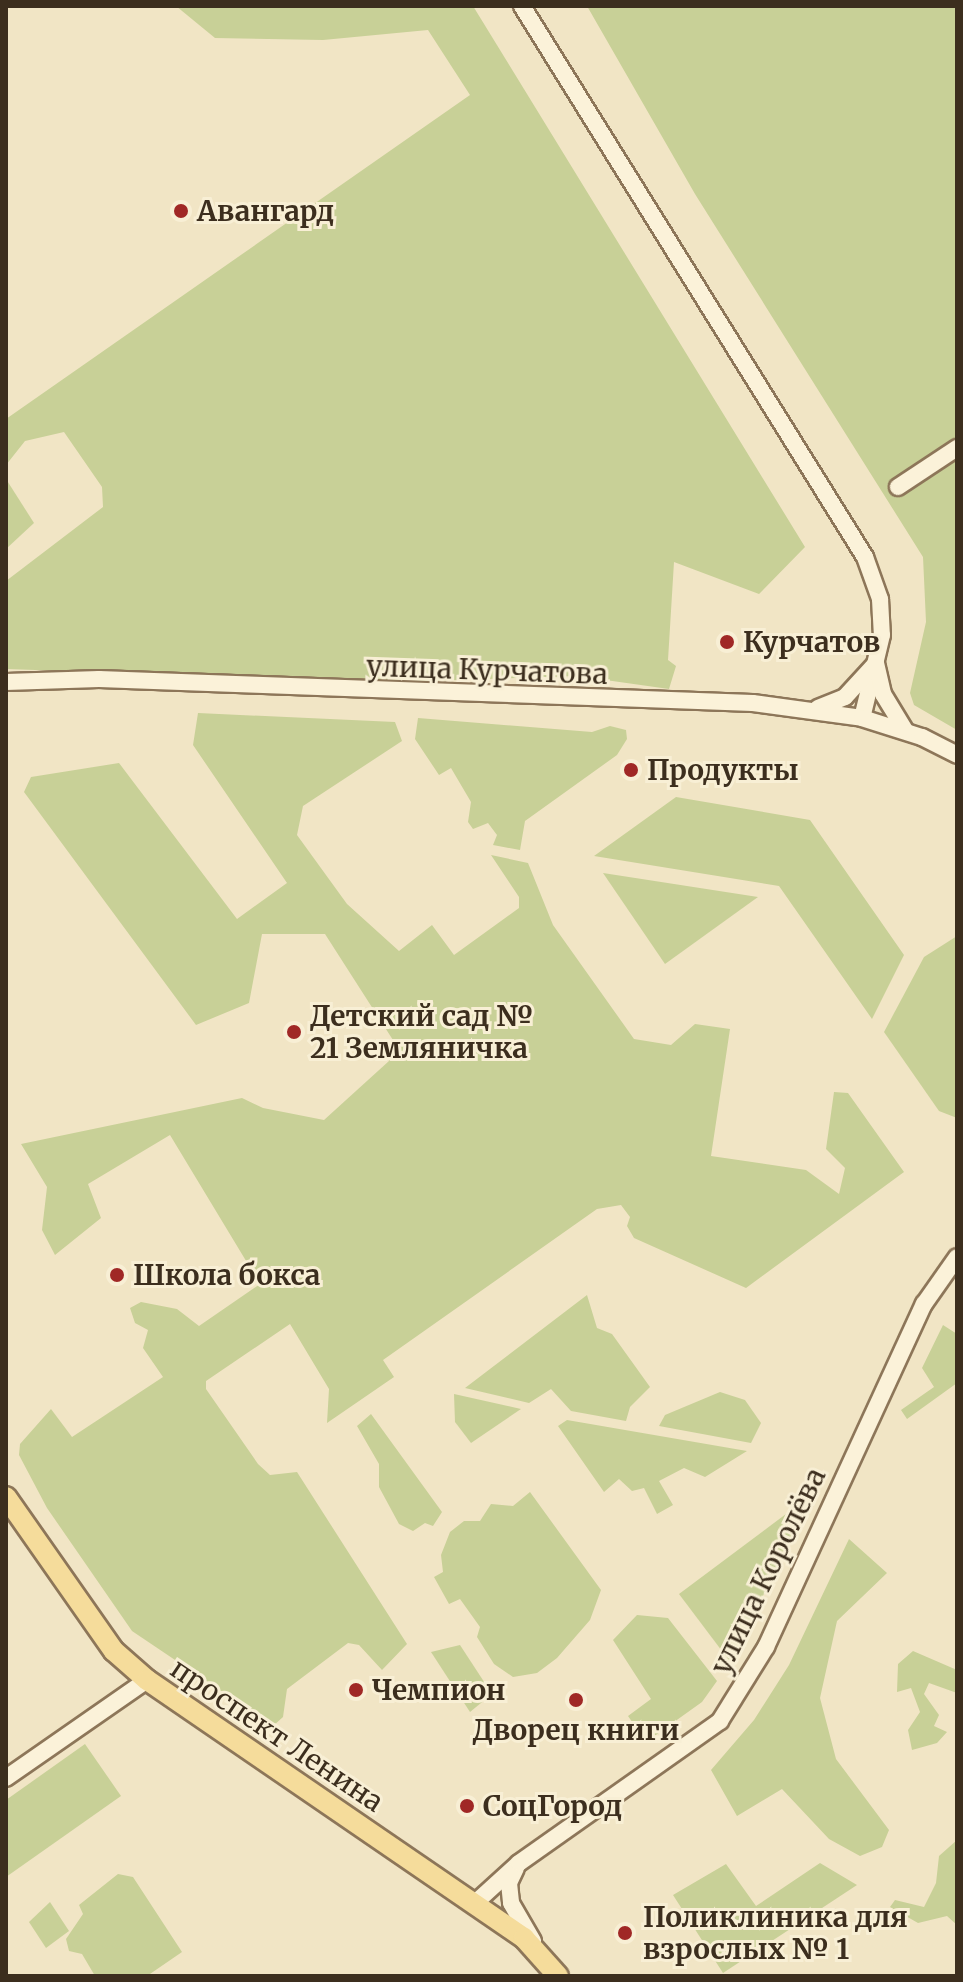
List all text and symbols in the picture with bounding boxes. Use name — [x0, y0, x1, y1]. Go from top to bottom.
place label: Авангард — [197, 194, 334, 228]
marker: Авангард — [172, 202, 190, 220]
place label: Курчатов — [743, 625, 880, 659]
marker: Курчатов — [718, 633, 736, 651]
street label: улица Курчатова — [366, 649, 608, 691]
place label: Продукты — [647, 753, 799, 787]
marker: Продукты — [622, 761, 640, 779]
place label: Детский сад № 21 Земляничка — [310, 999, 534, 1065]
marker: Детский сад № 21 Земляничка — [285, 1023, 303, 1041]
place label: Школа бокса — [133, 1258, 320, 1292]
marker: Школа бокса — [108, 1266, 126, 1284]
street label: улица Королёва — [704, 1462, 832, 1680]
street label: проспект Ленина — [164, 1651, 390, 1819]
place label: Чемпион — [372, 1673, 506, 1707]
marker: Чемпион — [347, 1681, 365, 1699]
marker: Дворец книги — [567, 1691, 585, 1709]
place label: Дворец книги — [473, 1713, 679, 1747]
place label: СоцГород — [483, 1789, 622, 1823]
marker: СоцГород — [458, 1797, 476, 1815]
place label: Поликлиника для взрослых № 1 — [643, 1900, 908, 1966]
marker: Поликлиника для взрослых № 1 — [614, 1922, 636, 1944]

